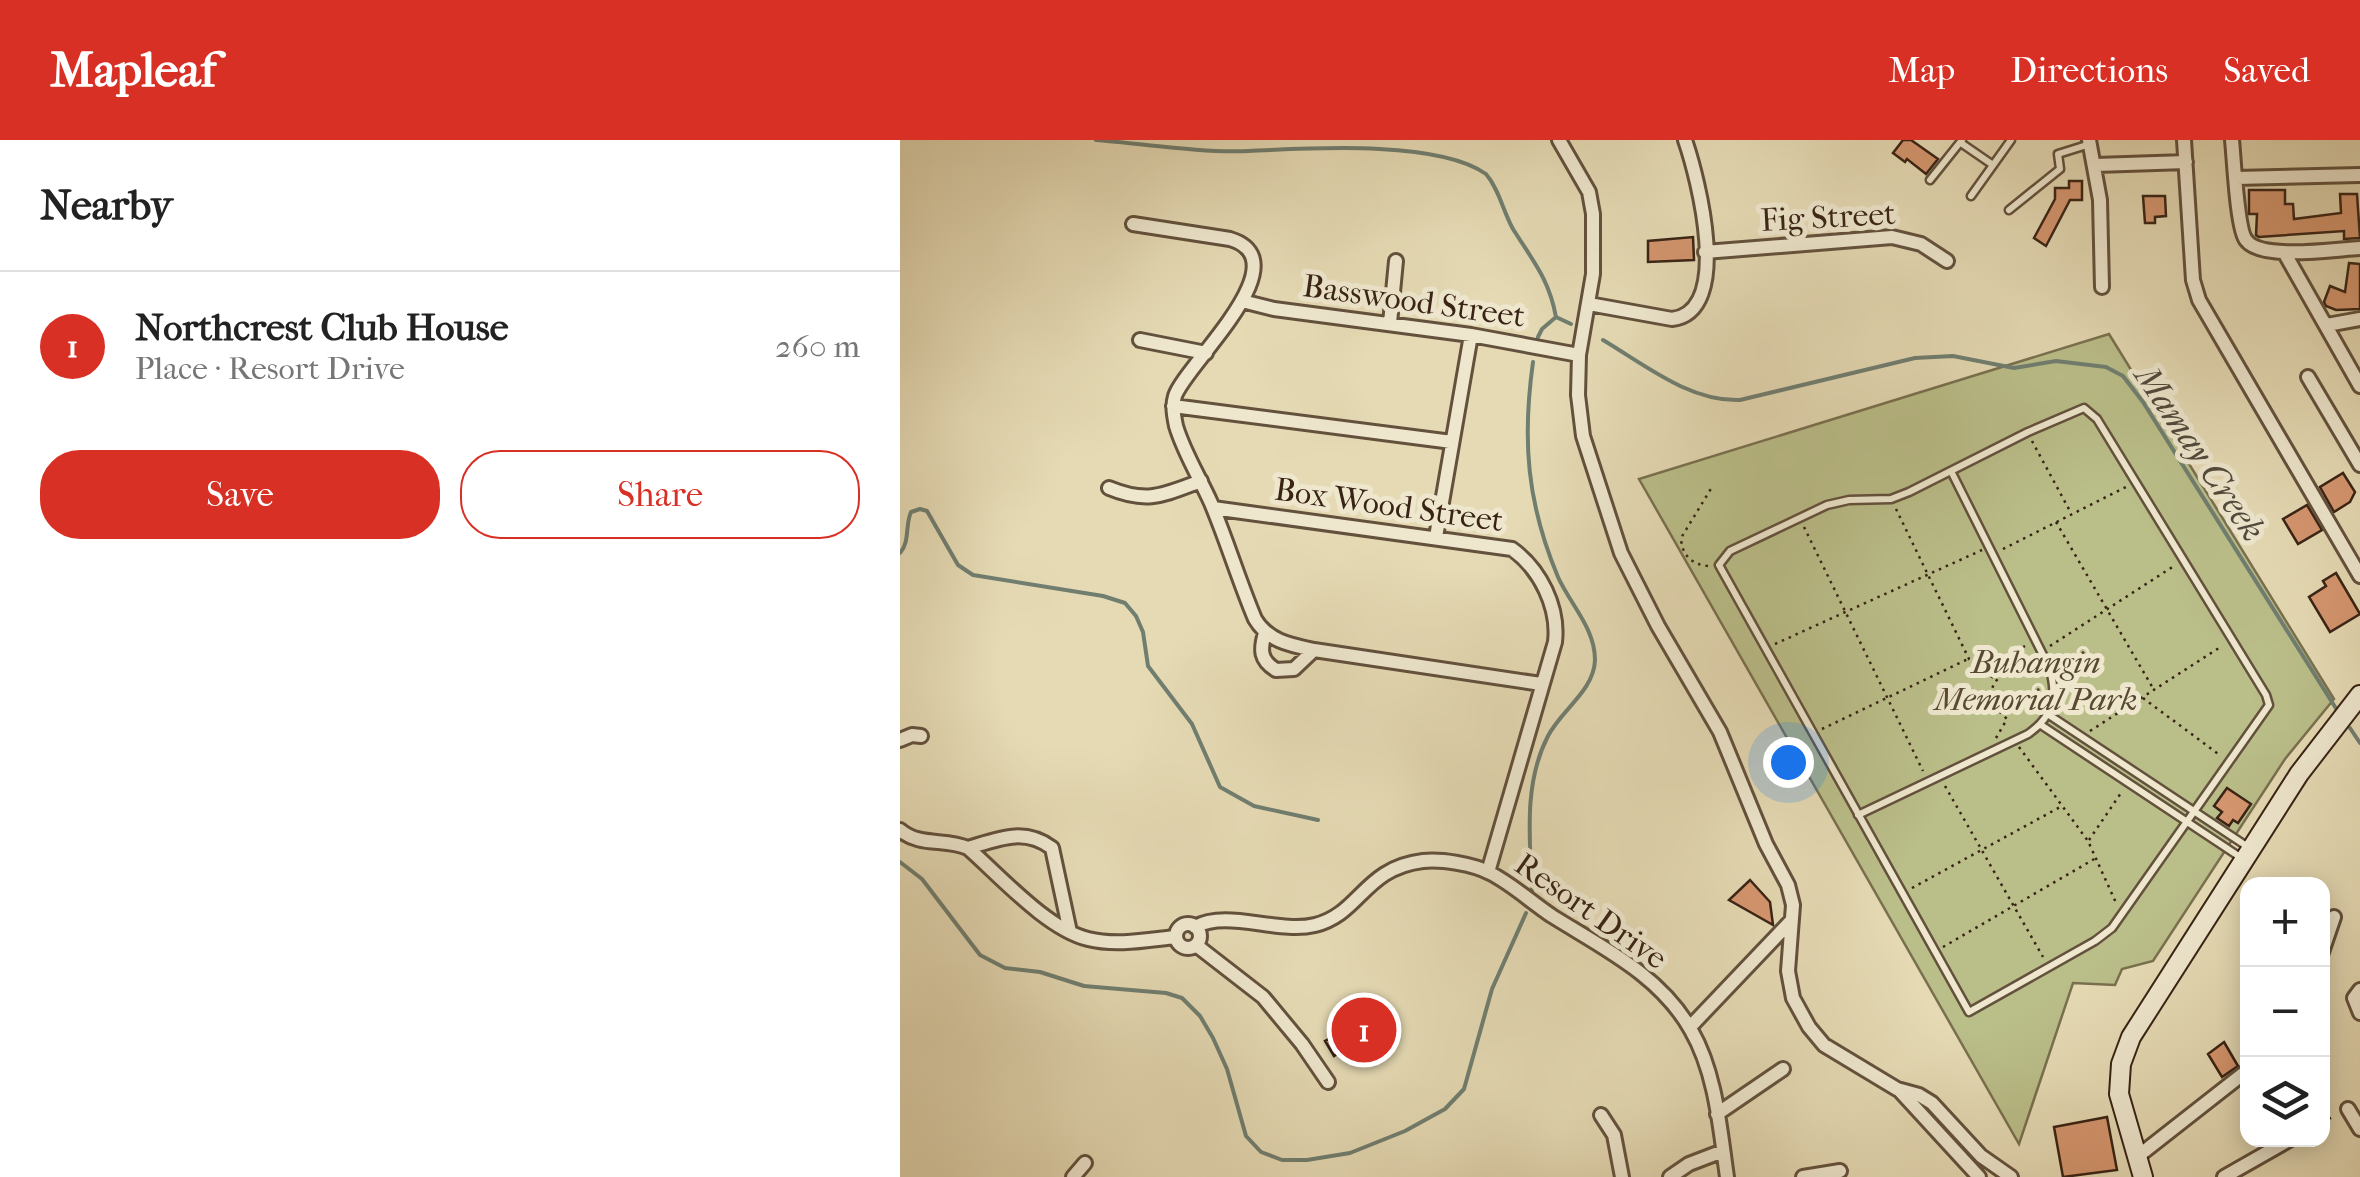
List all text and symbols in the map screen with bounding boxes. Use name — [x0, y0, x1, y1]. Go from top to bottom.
text: Mapleaf — [50, 42, 216, 98]
text: Map — [1888, 50, 1955, 91]
text: Directions — [2010, 50, 2168, 91]
text: Saved — [2223, 50, 2310, 91]
text: Nearby — [40, 181, 172, 230]
street label: Fig Street — [1760, 195, 1897, 239]
street label: Basswood Street — [1301, 267, 1528, 335]
text: Northcrest Club House — [135, 305, 509, 350]
text: 1 — [67, 328, 78, 365]
text: 260 m — [775, 328, 860, 365]
text: Place · Resort Drive — [135, 350, 405, 387]
water label: Mamay Creek — [2125, 356, 2274, 549]
button: Save — [40, 450, 440, 539]
button: Share — [460, 450, 860, 539]
street label: Box Wood Street — [1272, 471, 1506, 539]
park label: Buhangin Memorial Park — [1933, 644, 2137, 718]
your location — [1763, 737, 1814, 788]
street label: Resort Drive — [1508, 845, 1674, 977]
map controls — [2240, 877, 2330, 1147]
button: + — [2240, 877, 2330, 967]
button: − — [2240, 967, 2330, 1057]
pin: 1 — [1332, 992, 1396, 1068]
button: layers — [2240, 1057, 2330, 1147]

